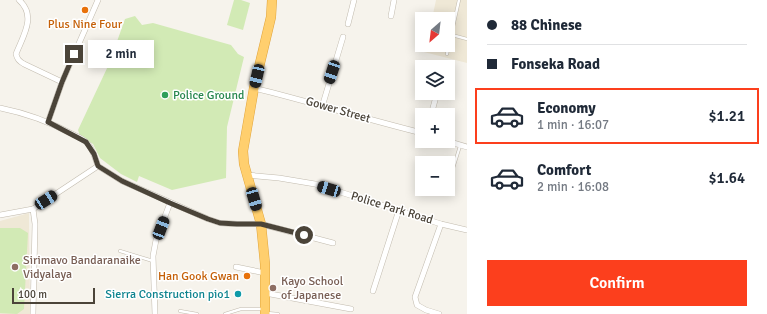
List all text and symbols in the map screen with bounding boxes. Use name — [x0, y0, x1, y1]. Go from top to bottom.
marker: Plus Nine Four — [80, 5, 90, 15]
north arrow — [415, 12, 455, 52]
map controls — [415, 12, 455, 196]
text: 88 Chinese — [511, 16, 582, 34]
place label: Plus Nine Four — [48, 17, 123, 32]
callout: 2 min — [88, 40, 154, 68]
route end — [65, 45, 83, 63]
text: 2 min — [105, 46, 137, 62]
text: Fonseka Road — [511, 55, 600, 73]
car — [323, 59, 341, 85]
button: layers — [415, 60, 455, 100]
car — [248, 63, 266, 89]
place label: Police Ground — [173, 88, 244, 103]
marker: Police Ground — [160, 90, 170, 100]
street label: Gower Street — [304, 94, 372, 126]
icon: car — [489, 98, 525, 134]
text: Economy — [537, 99, 596, 117]
text: $1.21 — [708, 107, 745, 125]
button: + — [415, 108, 455, 148]
text: 1 min · 16:07 — [537, 117, 609, 133]
button: − — [415, 156, 455, 196]
icon: car — [489, 160, 525, 196]
text: Comfort — [537, 161, 591, 179]
text: $1.64 — [708, 169, 745, 187]
text: 2 min · 16:08 — [537, 179, 609, 195]
car — [316, 180, 342, 198]
car — [245, 186, 263, 212]
car — [33, 188, 59, 212]
street label: Police Park Road — [349, 188, 435, 228]
car — [151, 215, 171, 241]
route start — [295, 226, 313, 244]
place label: Sirimavo Bandaranaike Vidyalaya — [23, 253, 141, 282]
button: Confirm — [487, 260, 747, 306]
marker: Sirimavo Bandaranaike Vidyalaya — [10, 262, 20, 272]
place label: Han Gook Gwan — [158, 269, 239, 284]
marker: Han Gook Gwan — [242, 271, 252, 281]
place label: Kayo School of Japanese — [281, 274, 344, 303]
marker: Kayo School of Japanese — [268, 283, 278, 293]
scale bar — [12, 286, 95, 305]
place label: Sierra Construction pio1 — [105, 287, 230, 302]
text: 100 m — [18, 288, 47, 301]
marker: Sierra Construction pio1 — [233, 289, 243, 299]

